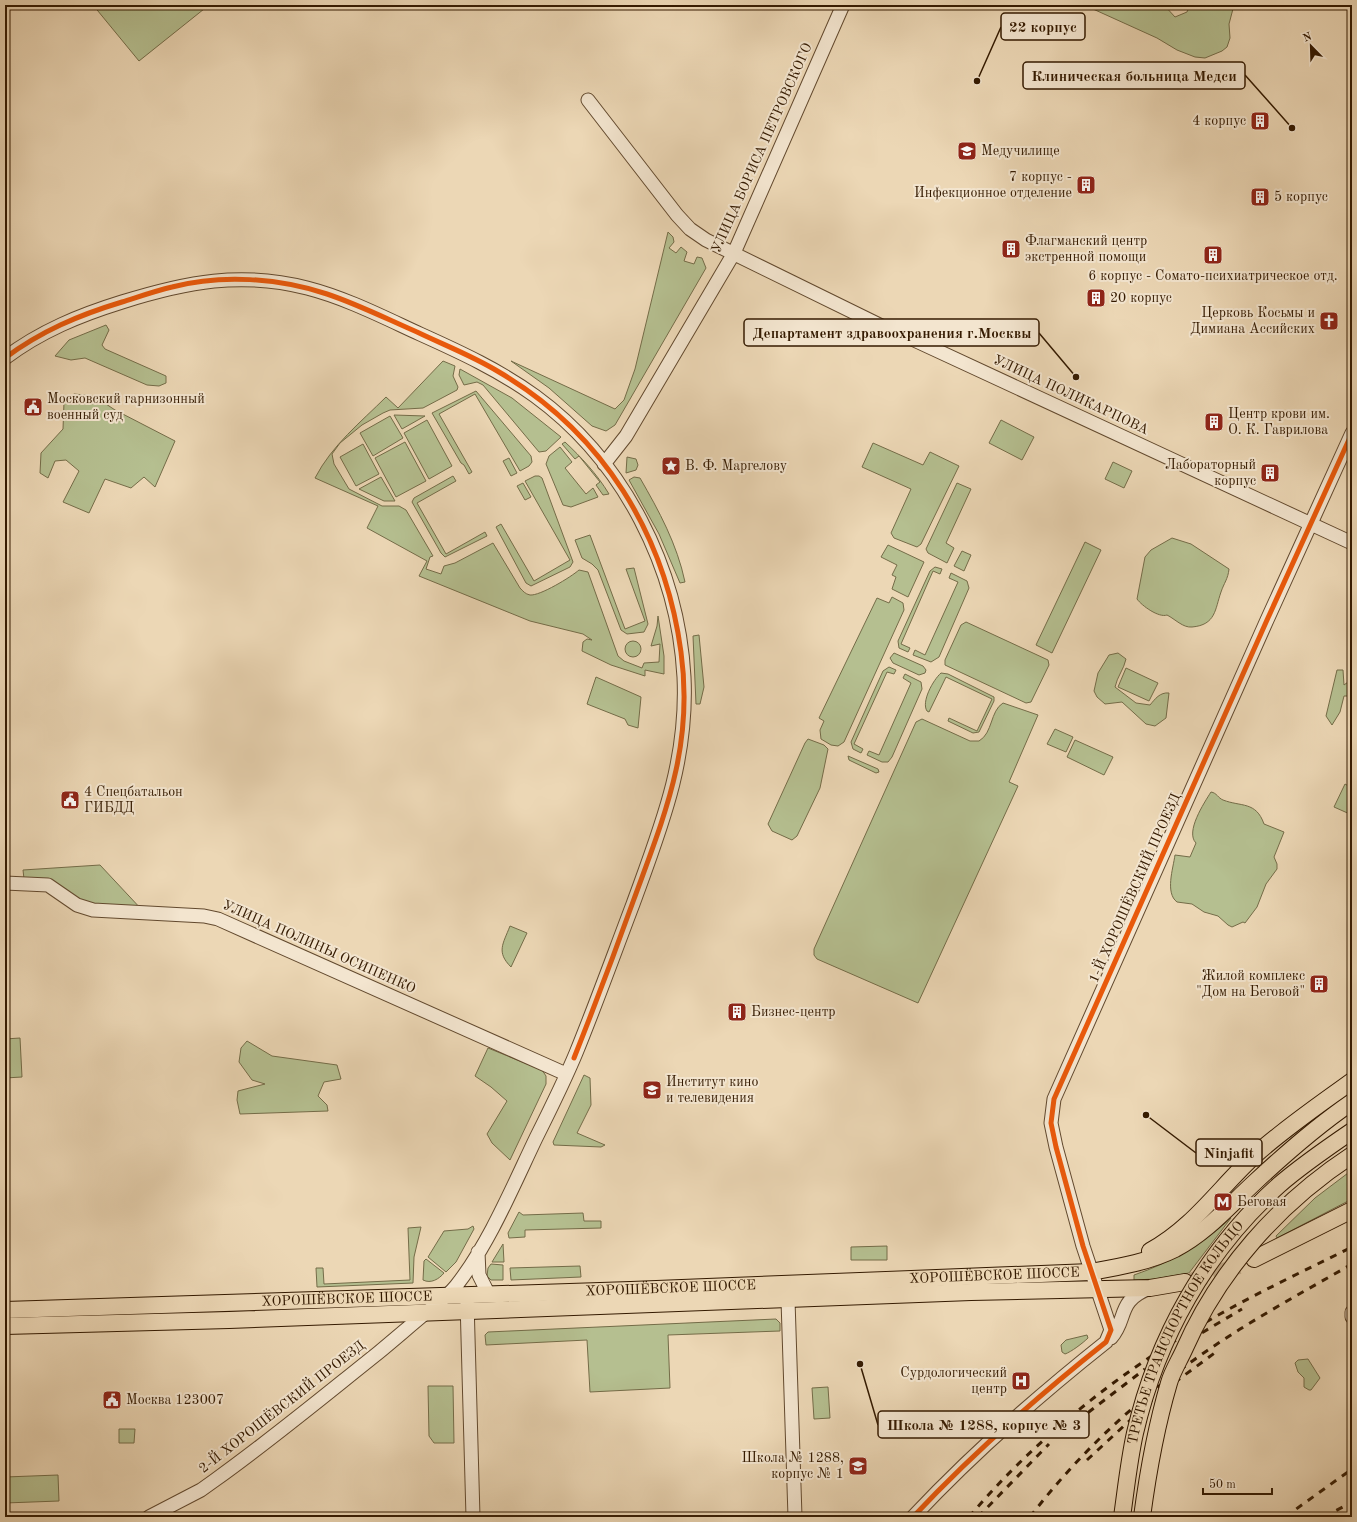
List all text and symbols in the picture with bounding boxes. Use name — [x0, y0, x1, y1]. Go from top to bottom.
callout: 22 корпус — [1001, 13, 1085, 40]
text: 22 корпус — [1009, 21, 1077, 36]
north arrow — [1291, 26, 1331, 66]
text: N — [1302, 31, 1314, 45]
street label: УЛИЦА БОРИСА ПЕТРОВСКОГО — [709, 41, 815, 255]
callout: Клиническая больница Медси — [1023, 62, 1245, 89]
text: Клиническая больница Медси — [1031, 70, 1237, 85]
building icon: 4 корпус — [1249, 110, 1271, 132]
place label: 4 корпус — [1192, 114, 1246, 128]
school or university icon: Медучилище — [956, 140, 978, 162]
place label: Медучилище — [981, 144, 1060, 158]
place label: 7 корпус - Инфекционное отделение — [914, 170, 1072, 201]
building icon: 7 корпус - Инфекционное отделение — [1075, 174, 1097, 196]
building icon: 5 корпус — [1249, 186, 1271, 208]
place label: 5 корпус — [1274, 190, 1328, 204]
place label: Флагманский центр экстренной помощи — [1025, 234, 1147, 264]
building icon: Флагманский центр экстренной помощи — [1000, 238, 1022, 260]
building icon: 6 корпус - Сомато-психиатрическое отд. — [1202, 244, 1224, 266]
place label: 6 корпус - Сомато-психиатрическое отд. — [1088, 269, 1338, 283]
building icon: 20 корпус — [1085, 287, 1107, 309]
place label: 20 корпус — [1110, 291, 1172, 305]
place label: Церковь Косьмы и Димиана Ассийских — [1190, 306, 1315, 336]
church icon: Церковь Косьмы и Димиана Ассийских — [1318, 310, 1340, 332]
callout: Департамент здравоохранения г.Москвы — [744, 319, 1039, 346]
text: Департамент здравоохранения г.Москвы — [752, 327, 1032, 342]
street label: УЛИЦА ПОЛИКАРПОВА — [991, 353, 1151, 437]
place label: Московский гарнизонный военный суд — [47, 392, 205, 422]
public building icon: Московский гарнизонный военный суд — [22, 396, 44, 418]
place label: Центр крови им. О. К. Гаврилова — [1228, 407, 1330, 437]
building icon: Центр крови им. О. К. Гаврилова — [1203, 411, 1225, 433]
place icon: В. Ф. Маргелову — [660, 455, 682, 477]
place label: Лабораторный корпус — [1165, 458, 1256, 488]
place label: В. Ф. Маргелову — [685, 459, 788, 473]
building icon: Лабораторный корпус — [1259, 462, 1281, 484]
place label: 4 Спецбатальон ГИБДД — [84, 785, 183, 815]
public building icon: 4 Спецбатальон ГИБДД — [59, 789, 81, 811]
street label: 1-Й ХОРОШЁВСКИЙ ПРОЕЗД — [1083, 789, 1183, 985]
street label: УЛИЦА ПОЛИНЫ ОСИПЕНКО — [220, 898, 418, 996]
place label: Жилой комплекс "Дом на Беговой" — [1196, 969, 1305, 999]
building icon: Жилой комплекс "Дом на Беговой" — [1308, 973, 1330, 995]
building icon: Бизнес-центр — [726, 1001, 748, 1023]
place label: Бизнес-центр — [751, 1005, 836, 1019]
place label: Институт кино и телевидения — [666, 1075, 758, 1105]
school or university icon: Институт кино и телевидения — [641, 1079, 663, 1101]
callout: Ninjafit — [1196, 1139, 1262, 1166]
text: Ninjafit — [1204, 1147, 1255, 1162]
metro station icon: Беговая — [1212, 1191, 1234, 1213]
place label: Беговая — [1237, 1195, 1287, 1209]
street label: ТРЕТЬЕ ТРАНСПОРТНОЕ КОЛЬЦО — [1126, 1219, 1246, 1446]
street label: ХОРОШЁВСКОЕ ШОССЕ — [909, 1265, 1080, 1286]
street label: ХОРОШЁВСКОЕ ШОССЕ — [585, 1278, 756, 1298]
street label: ХОРОШЁВСКОЕ ШОССЕ — [261, 1289, 432, 1309]
street label: 2-Й ХОРОШЁВСКИЙ ПРОЕЗД — [194, 1335, 367, 1476]
place label: Сурдологический центр — [900, 1366, 1007, 1396]
hospital icon: Сурдологический центр — [1010, 1370, 1032, 1392]
public building icon: Москва 123007 — [101, 1389, 123, 1411]
place label: Москва 123007 — [126, 1393, 224, 1407]
callout: Школа № 1288, корпус № 3 — [878, 1411, 1089, 1438]
text: Школа № 1288, корпус № 3 — [887, 1419, 1081, 1434]
place label: Школа № 1288, корпус № 1 — [741, 1451, 844, 1481]
school or university icon: Школа № 1288, корпус № 1 — [847, 1455, 869, 1477]
scale bar — [1203, 1470, 1272, 1496]
text: 50 m — [1209, 1478, 1236, 1491]

